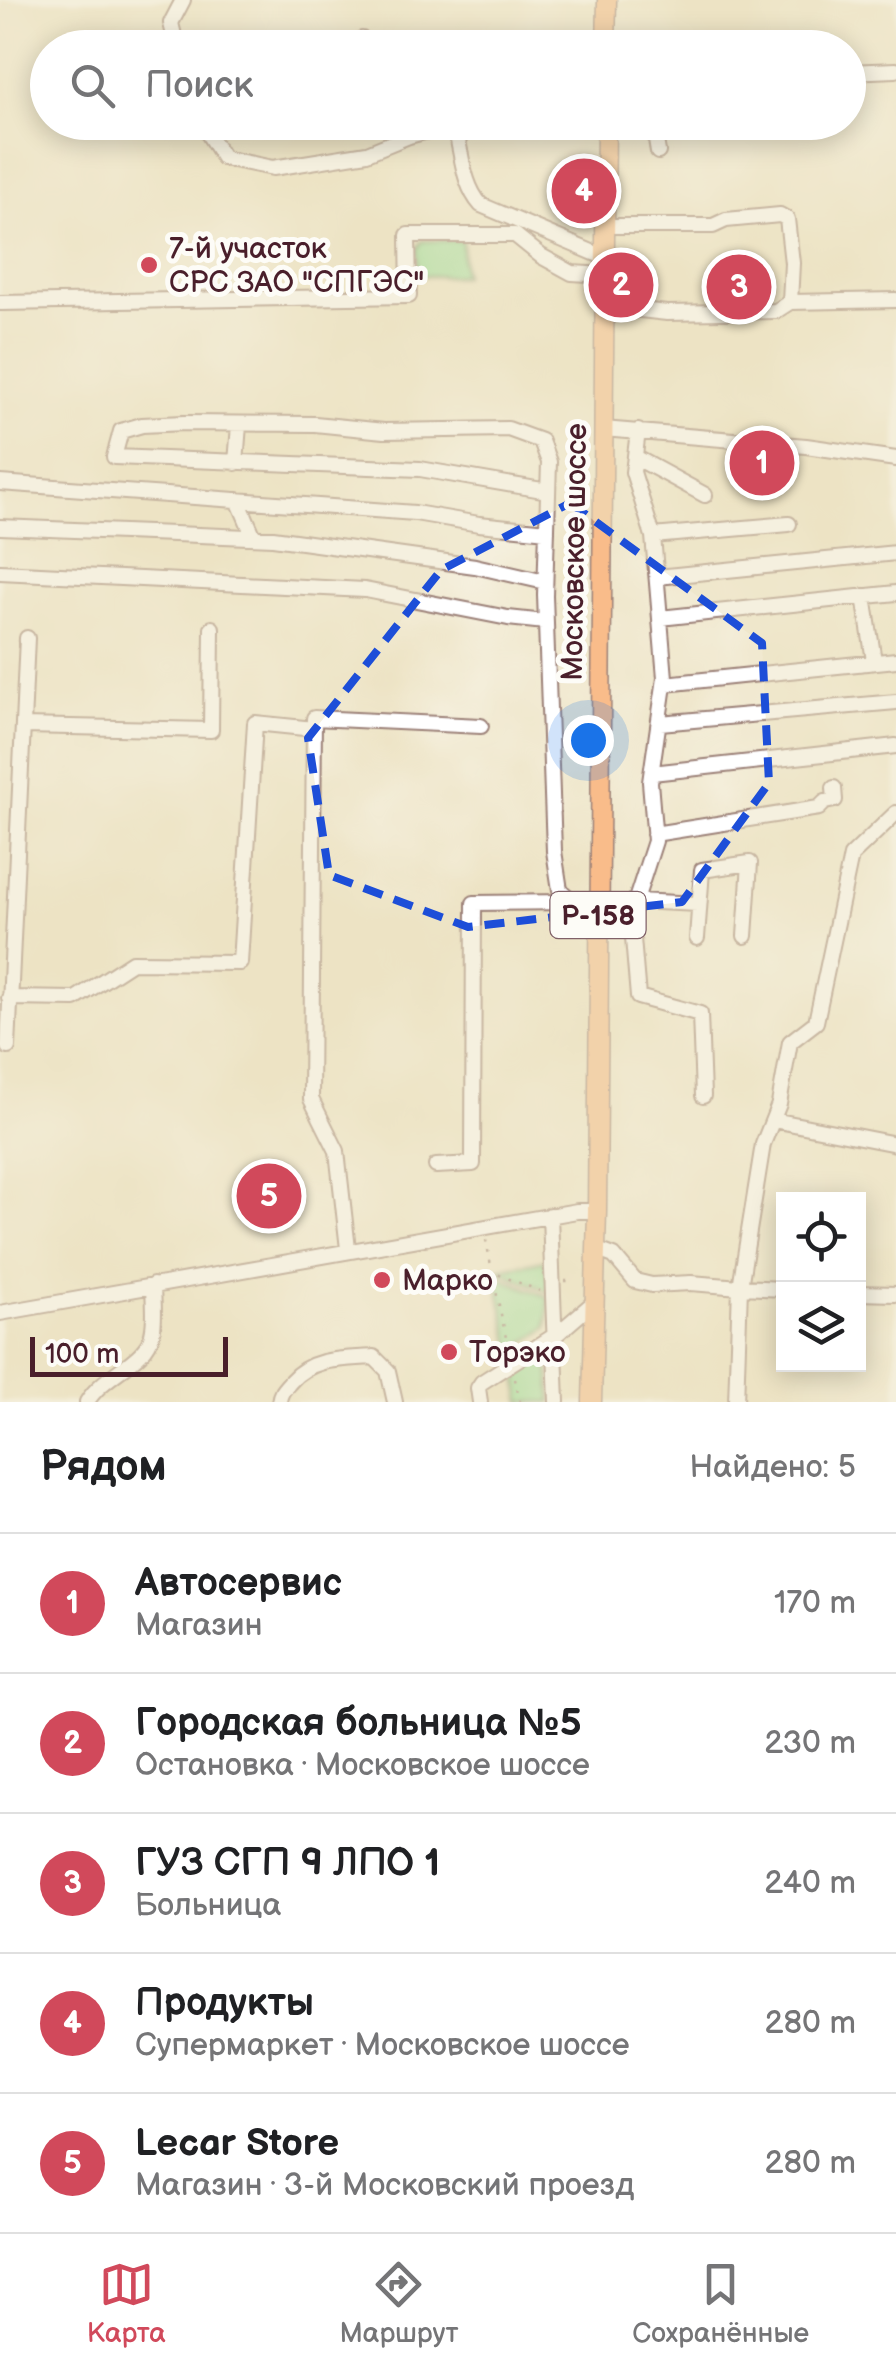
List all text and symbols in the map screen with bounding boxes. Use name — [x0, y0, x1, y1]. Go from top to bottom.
search box — [30, 30, 866, 140]
icon: search — [65, 58, 120, 113]
text: Поиск — [145, 63, 253, 108]
pin: 4 — [552, 154, 616, 228]
place label: 7-й участок СРС ЗАО "СПГЭС" — [169, 231, 424, 301]
pin: 2 — [588, 248, 654, 322]
pin: 3 — [706, 250, 772, 324]
marker: 7-й участок СРС ЗАО "СПГЭС" — [138, 254, 160, 276]
street label: Московское шоссе — [555, 423, 595, 681]
pin: 1 — [730, 426, 794, 500]
your location — [563, 715, 614, 766]
road number: Р-158 — [550, 892, 646, 938]
pin: 5 — [236, 1158, 302, 1234]
map controls — [776, 1192, 866, 1372]
button: locate — [776, 1192, 866, 1282]
place label: Марко — [402, 1263, 493, 1299]
marker: Марко — [371, 1269, 393, 1291]
button: layers — [776, 1282, 866, 1372]
scale bar — [30, 1332, 228, 1376]
place label: Торэко — [469, 1335, 566, 1371]
text: 100 m — [45, 1338, 119, 1371]
marker: Торэко — [438, 1341, 460, 1363]
text: Рядом — [40, 1442, 167, 1493]
text: Найдено: 5 — [690, 1448, 856, 1487]
text: Автосервис — [135, 1561, 342, 1606]
text: 1 — [66, 1584, 79, 1623]
text: 170 m — [774, 1584, 856, 1623]
text: Магазин — [135, 1606, 263, 1645]
text: Городская больница №5 — [135, 1701, 582, 1746]
text: 2 — [63, 1724, 82, 1763]
text: 230 m — [764, 1724, 856, 1763]
text: Остановка · Московское шоссе — [135, 1746, 590, 1785]
text: ГУЗ СГП 9 ЛПО 1 — [135, 1841, 440, 1886]
text: 3 — [63, 1864, 82, 1903]
text: 240 m — [764, 1864, 856, 1903]
text: Больница — [135, 1886, 281, 1925]
text: Продукты — [135, 1981, 314, 2026]
text: 4 — [63, 2004, 82, 2043]
text: 280 m — [765, 2004, 856, 2043]
text: Супермаркет · Московское шоссе — [135, 2026, 630, 2065]
text: Lecar Store — [135, 2121, 339, 2166]
text: 5 — [63, 2144, 82, 2183]
text: 280 m — [765, 2144, 856, 2183]
text: Магазин · 3-й Московский проезд — [135, 2166, 634, 2205]
tab: Карта — [87, 2257, 166, 2350]
tab: Маршрут — [339, 2257, 459, 2350]
tab: Сохранённые — [632, 2257, 809, 2350]

